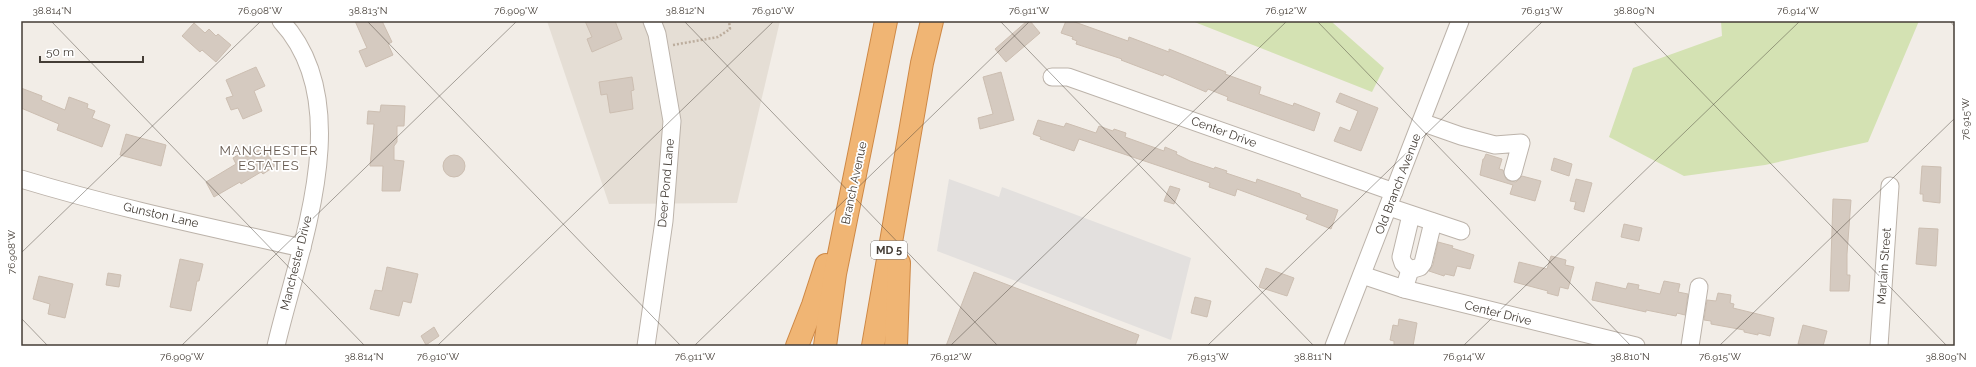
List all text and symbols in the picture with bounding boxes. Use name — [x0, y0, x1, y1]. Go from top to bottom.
text: 38.814°N — [32, 5, 72, 16]
text: 76.908°W — [238, 5, 283, 16]
text: 38.813°N — [349, 5, 387, 16]
text: 76.909°W — [494, 5, 538, 16]
text: 38.812°N — [666, 5, 704, 16]
text: 76.910°W — [752, 5, 795, 16]
text: 76.911°W — [1009, 5, 1050, 16]
text: 76.912°W — [1265, 5, 1307, 16]
text: 76.913°W — [1521, 5, 1563, 16]
text: 38.809°N — [1613, 5, 1655, 16]
text: 76.914°W — [1777, 5, 1819, 16]
scale bar — [40, 38, 143, 64]
text: 50 m — [46, 45, 74, 59]
text: 76.915°W — [1960, 97, 1971, 140]
street label: Center Drive — [1189, 114, 1259, 150]
street label: Old Branch Avenue — [1372, 132, 1424, 236]
street label: Deer Pond Lane — [655, 138, 677, 228]
street label: Branch Avenue — [838, 140, 870, 226]
district label: MANCHESTER ESTATES — [220, 143, 318, 173]
street label: Gunston Lane — [122, 199, 200, 231]
street label: Manchester Drive — [277, 214, 315, 312]
street label: Marlain Street — [1874, 227, 1894, 305]
text: 76.908°W — [6, 229, 17, 274]
road number: MD 5 — [871, 241, 907, 259]
street label: Center Drive — [1463, 298, 1533, 328]
text: 76.909°W — [160, 351, 204, 362]
text: 38.814°N — [344, 351, 384, 362]
text: 76.910°W — [417, 351, 460, 362]
text: 76.911°W — [675, 351, 716, 362]
text: 76.912°W — [930, 351, 972, 362]
text: 76.913°W — [1187, 351, 1229, 362]
text: 38.811°N — [1294, 351, 1332, 362]
text: 76.914°W — [1443, 351, 1485, 362]
text: 38.810°N — [1610, 351, 1650, 362]
text: 76.915°W — [1699, 351, 1742, 362]
text: 38.809°N — [1925, 351, 1967, 362]

